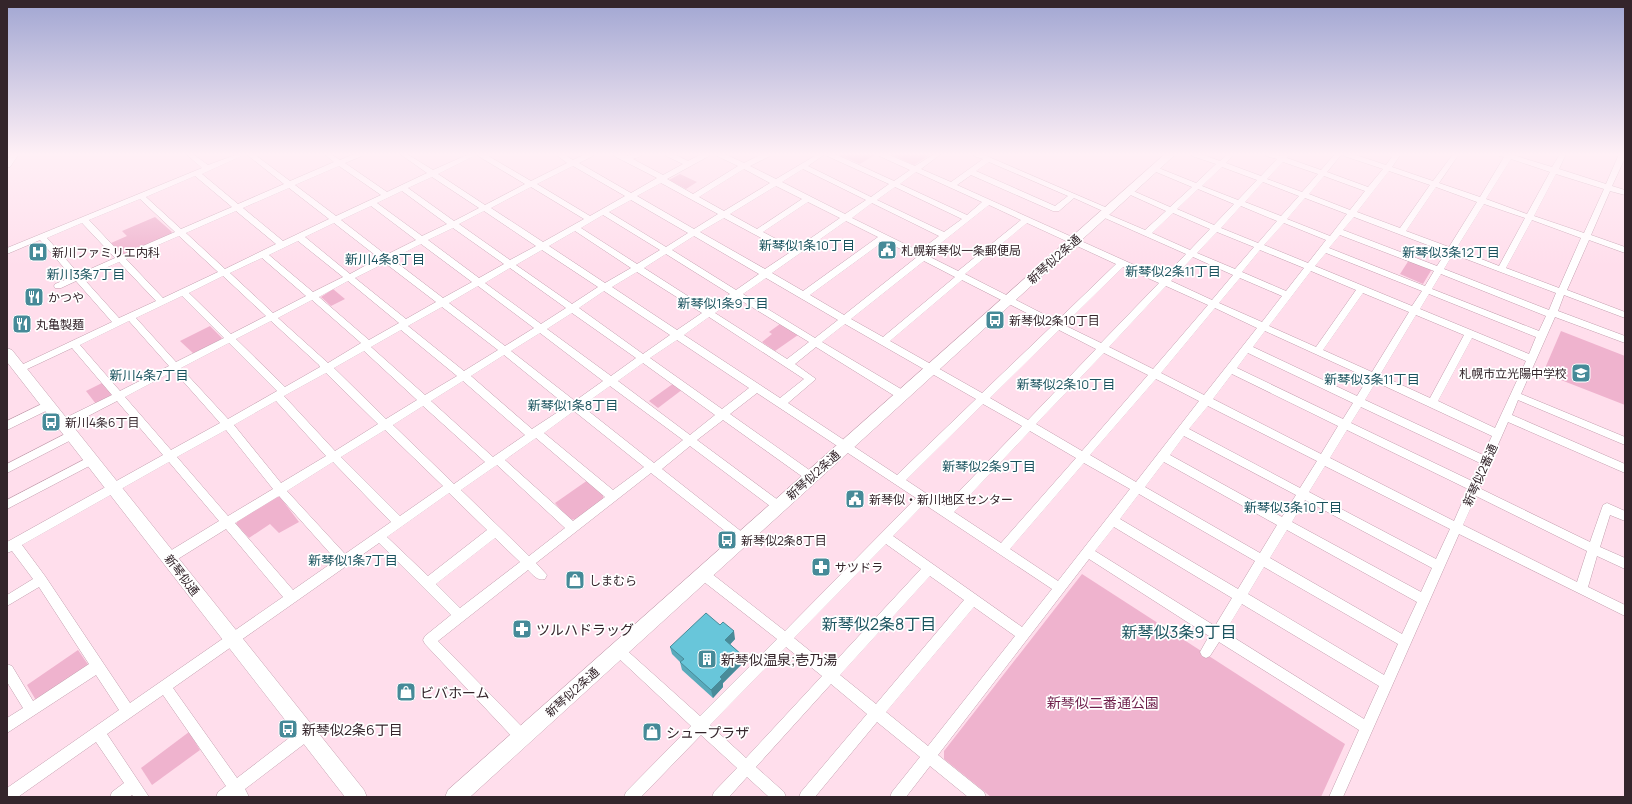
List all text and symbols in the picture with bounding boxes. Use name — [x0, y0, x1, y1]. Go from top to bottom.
street label: 新琴似2条通 — [1023, 230, 1085, 288]
district label: 新琴似1条10丁目 — [759, 236, 855, 254]
public building icon: 札幌新琴似一条郵便局 — [876, 239, 898, 261]
hospital icon: 新川ファミリエ内科 — [27, 241, 49, 263]
place label: 札幌新琴似一条郵便局 — [901, 242, 1021, 259]
district label: 新琴似3条12丁目 — [1402, 243, 1500, 261]
place label: 新川ファミリエ内科 — [52, 244, 160, 261]
district label: 新川4条8丁目 — [345, 250, 425, 268]
district label: 新琴似2条11丁目 — [1125, 262, 1221, 280]
district label: 新川3条7丁目 — [47, 265, 125, 283]
restaurant icon: かつや — [23, 286, 45, 308]
place label: かつや — [48, 289, 84, 306]
district label: 新琴似1条9丁目 — [677, 294, 769, 312]
bus stop icon: 新琴似2条10丁目 — [984, 309, 1006, 331]
place label: 新琴似2条10丁目 — [1009, 312, 1100, 329]
restaurant icon: 丸亀製麺 — [11, 313, 33, 335]
place label: 丸亀製麺 — [36, 316, 84, 333]
school or university icon: 札幌市立光陽中学校 — [1570, 362, 1592, 384]
place label: 札幌市立光陽中学校 — [1459, 365, 1567, 382]
district label: 新川4条7丁目 — [109, 366, 189, 384]
district label: 新琴似3条11丁目 — [1324, 370, 1420, 388]
district label: 新琴似2条10丁目 — [1017, 375, 1115, 393]
district label: 新琴似1条8丁目 — [528, 396, 618, 414]
bus stop icon: 新川4条6丁目 — [40, 411, 62, 433]
place label: 新川4条6丁目 — [65, 414, 140, 431]
street label: 新琴似2番通 — [1459, 441, 1501, 509]
street label: 新琴似2条通 — [782, 446, 844, 504]
district label: 新琴似2条9丁目 — [942, 457, 1036, 475]
public building icon: 新琴似・新川地区センター — [844, 488, 866, 510]
place label: 新琴似・新川地区センター — [869, 491, 1013, 508]
district label: 新琴似3条10丁目 — [1244, 498, 1342, 516]
bus stop icon: 新琴似2条8丁目 — [716, 529, 738, 551]
place label: 新琴似2条8丁目 — [741, 532, 827, 549]
street label: 新琴似通 — [161, 551, 203, 599]
district label: 新琴似1条7丁目 — [308, 551, 398, 569]
pharmacy icon: サツドラ — [810, 556, 832, 578]
place label: サツドラ — [835, 559, 883, 576]
shop icon: しまむら — [564, 569, 586, 591]
place label: しまむら — [589, 572, 637, 589]
district label: 新琴似2条8丁目 — [822, 613, 936, 635]
pharmacy icon: ツルハドラッグ — [511, 618, 533, 640]
place label: ツルハドラッグ — [536, 620, 634, 639]
district label: 新琴似3条9丁目 — [1122, 621, 1236, 643]
building icon: 新琴似温泉;壱乃湯 — [696, 648, 718, 670]
place label: 新琴似温泉;壱乃湯 — [721, 650, 837, 669]
street label: 新琴似2条通 — [541, 663, 603, 721]
shop icon: ビバホーム — [395, 681, 417, 703]
place label: ビバホーム — [420, 683, 490, 702]
park label: 新琴似二番通公園 — [1047, 693, 1159, 712]
bus stop icon: 新琴似2条6丁目 — [277, 718, 299, 740]
place label: 新琴似2条6丁目 — [302, 720, 403, 739]
shop icon: シュープラザ — [641, 721, 663, 743]
place label: シュープラザ — [666, 723, 749, 742]

